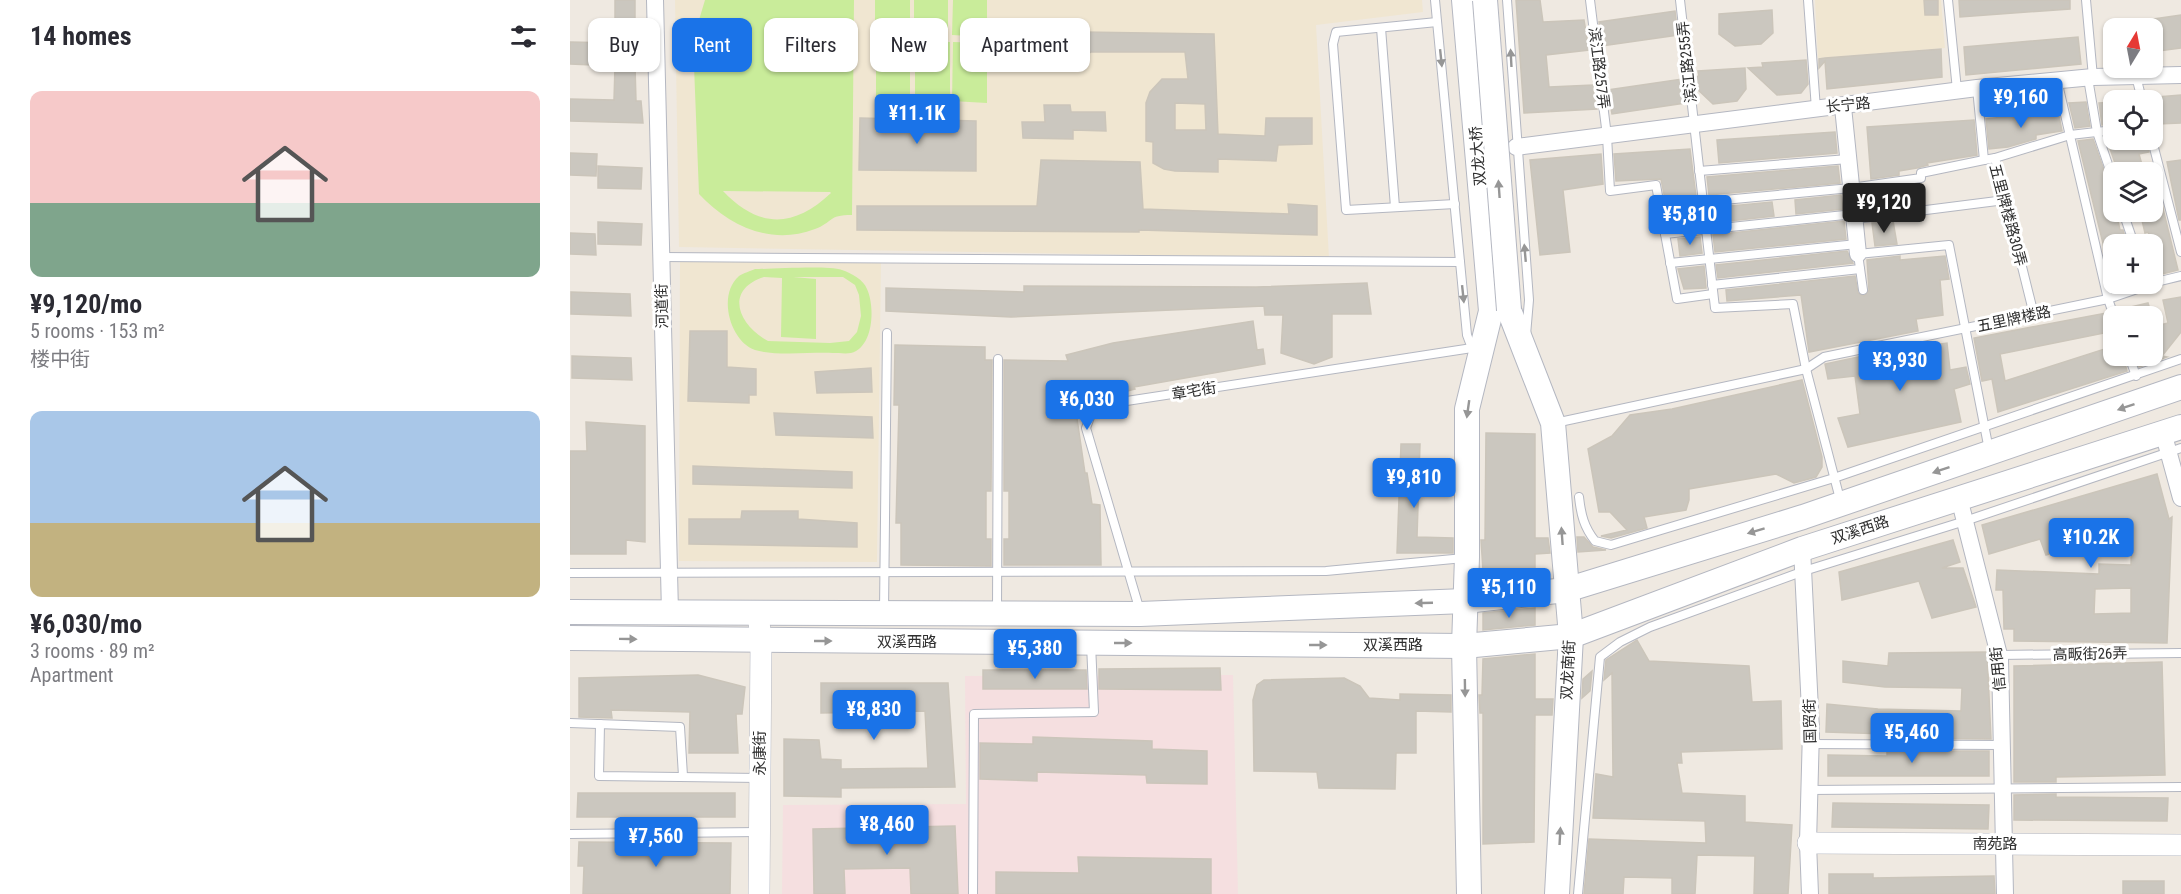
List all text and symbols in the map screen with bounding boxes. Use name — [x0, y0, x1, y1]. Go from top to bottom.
chip: Buy — [588, 18, 660, 72]
chip: Rent — [672, 18, 752, 72]
chip: Filters — [764, 18, 858, 72]
chip: New — [870, 18, 948, 72]
chip: Apartment — [960, 18, 1090, 72]
north arrow — [2103, 18, 2163, 78]
map controls — [2103, 18, 2163, 366]
icon: filters — [507, 20, 540, 53]
street label: 滨江路255弄 — [1674, 20, 1700, 104]
text: 14 homes — [30, 21, 132, 51]
street label: 滨江路257弄 — [1585, 26, 1613, 110]
one-way arrow — [1436, 49, 1446, 68]
one-way arrow — [1506, 49, 1515, 68]
pin: ¥9,160 — [1972, 78, 2070, 129]
text: ¥9,160 — [1994, 85, 2048, 109]
button: locate — [2103, 90, 2163, 150]
pin: ¥11.1K — [868, 94, 966, 145]
street label: 长宁路 — [1825, 94, 1871, 116]
text: ¥11.1K — [889, 101, 945, 125]
street label: 双龙大桥 — [1466, 125, 1490, 187]
icon: home — [231, 130, 339, 238]
street label: 五里牌楼路30弄 — [1986, 162, 2030, 268]
button: layers — [2103, 162, 2163, 222]
one-way arrow — [1494, 179, 1504, 198]
pin: ¥9,120 — [1835, 183, 1933, 234]
text: ¥9,120 — [1857, 190, 1911, 214]
pin: ¥5,810 — [1641, 195, 1739, 246]
text: ¥5,810 — [1663, 202, 1717, 226]
button: + — [2103, 234, 2163, 294]
one-way arrow — [1520, 243, 1530, 262]
street label: 河道街 — [653, 283, 671, 329]
one-way arrow — [1458, 285, 1468, 304]
text: ¥9,120/mo — [30, 289, 142, 319]
street label: 五里牌楼路 — [1975, 302, 2053, 336]
button: − — [2103, 306, 2163, 366]
text: 5 rooms · 153 m² — [30, 319, 165, 343]
pin: ¥3,930 — [1851, 341, 1949, 392]
text: 楼中街 — [30, 347, 90, 371]
text: ¥3,930 — [1873, 348, 1927, 372]
street label: 章宅街 — [1170, 379, 1218, 403]
pin: ¥6,030 — [1038, 380, 1136, 431]
text: ¥6,030 — [1060, 387, 1114, 411]
one-way arrow — [1464, 400, 1473, 419]
one-way arrow — [2117, 403, 2135, 412]
icon: home — [231, 450, 339, 558]
pin: ¥9,810 — [1365, 458, 1463, 509]
text: ¥9,810 — [1387, 465, 1441, 489]
one-way arrow — [1932, 465, 1950, 475]
street label: 双溪西路 — [1829, 512, 1891, 548]
pin: ¥10.2K — [2042, 518, 2140, 569]
text: ¥10.2K — [2063, 525, 2119, 549]
one-way arrow — [1557, 527, 1567, 546]
one-way arrow — [1747, 527, 1765, 536]
pin: ¥5,110 — [1460, 568, 1558, 619]
text: ¥5,110 — [1482, 575, 1536, 599]
one-way arrow — [1414, 598, 1433, 608]
text: ¥6,030/mo — [30, 609, 142, 639]
pin: ¥5,380 — [986, 629, 1084, 680]
street label: 双溪西路 — [877, 633, 937, 651]
one-way arrow — [619, 634, 638, 644]
one-way arrow — [814, 636, 833, 646]
text: ¥5,380 — [1008, 636, 1062, 660]
street label: 双溪西路 — [1363, 636, 1423, 654]
one-way arrow — [1114, 638, 1133, 648]
text: 3 rooms · 89 m² — [30, 639, 155, 663]
one-way arrow — [1309, 640, 1328, 650]
street label: 双龙南街 — [1557, 640, 1579, 700]
street label: 高畈街26弄 — [2052, 644, 2128, 664]
street label: 信用街 — [1987, 646, 2009, 692]
text: Apartment — [30, 663, 114, 687]
one-way arrow — [1460, 678, 1469, 697]
pin: ¥8,830 — [825, 690, 923, 741]
text: ¥8,830 — [847, 697, 901, 721]
street label: 国贸街 — [1801, 698, 1819, 744]
pin: ¥5,460 — [1863, 713, 1961, 764]
text: ¥5,460 — [1885, 720, 1939, 744]
street label: 永康街 — [751, 730, 769, 776]
pin: ¥8,460 — [838, 805, 936, 856]
text: ¥8,460 — [860, 812, 914, 836]
pin: ¥7,560 — [607, 817, 705, 868]
text: ¥7,560 — [629, 824, 683, 848]
one-way arrow — [1556, 826, 1565, 845]
street label: 南苑路 — [1972, 835, 2018, 853]

